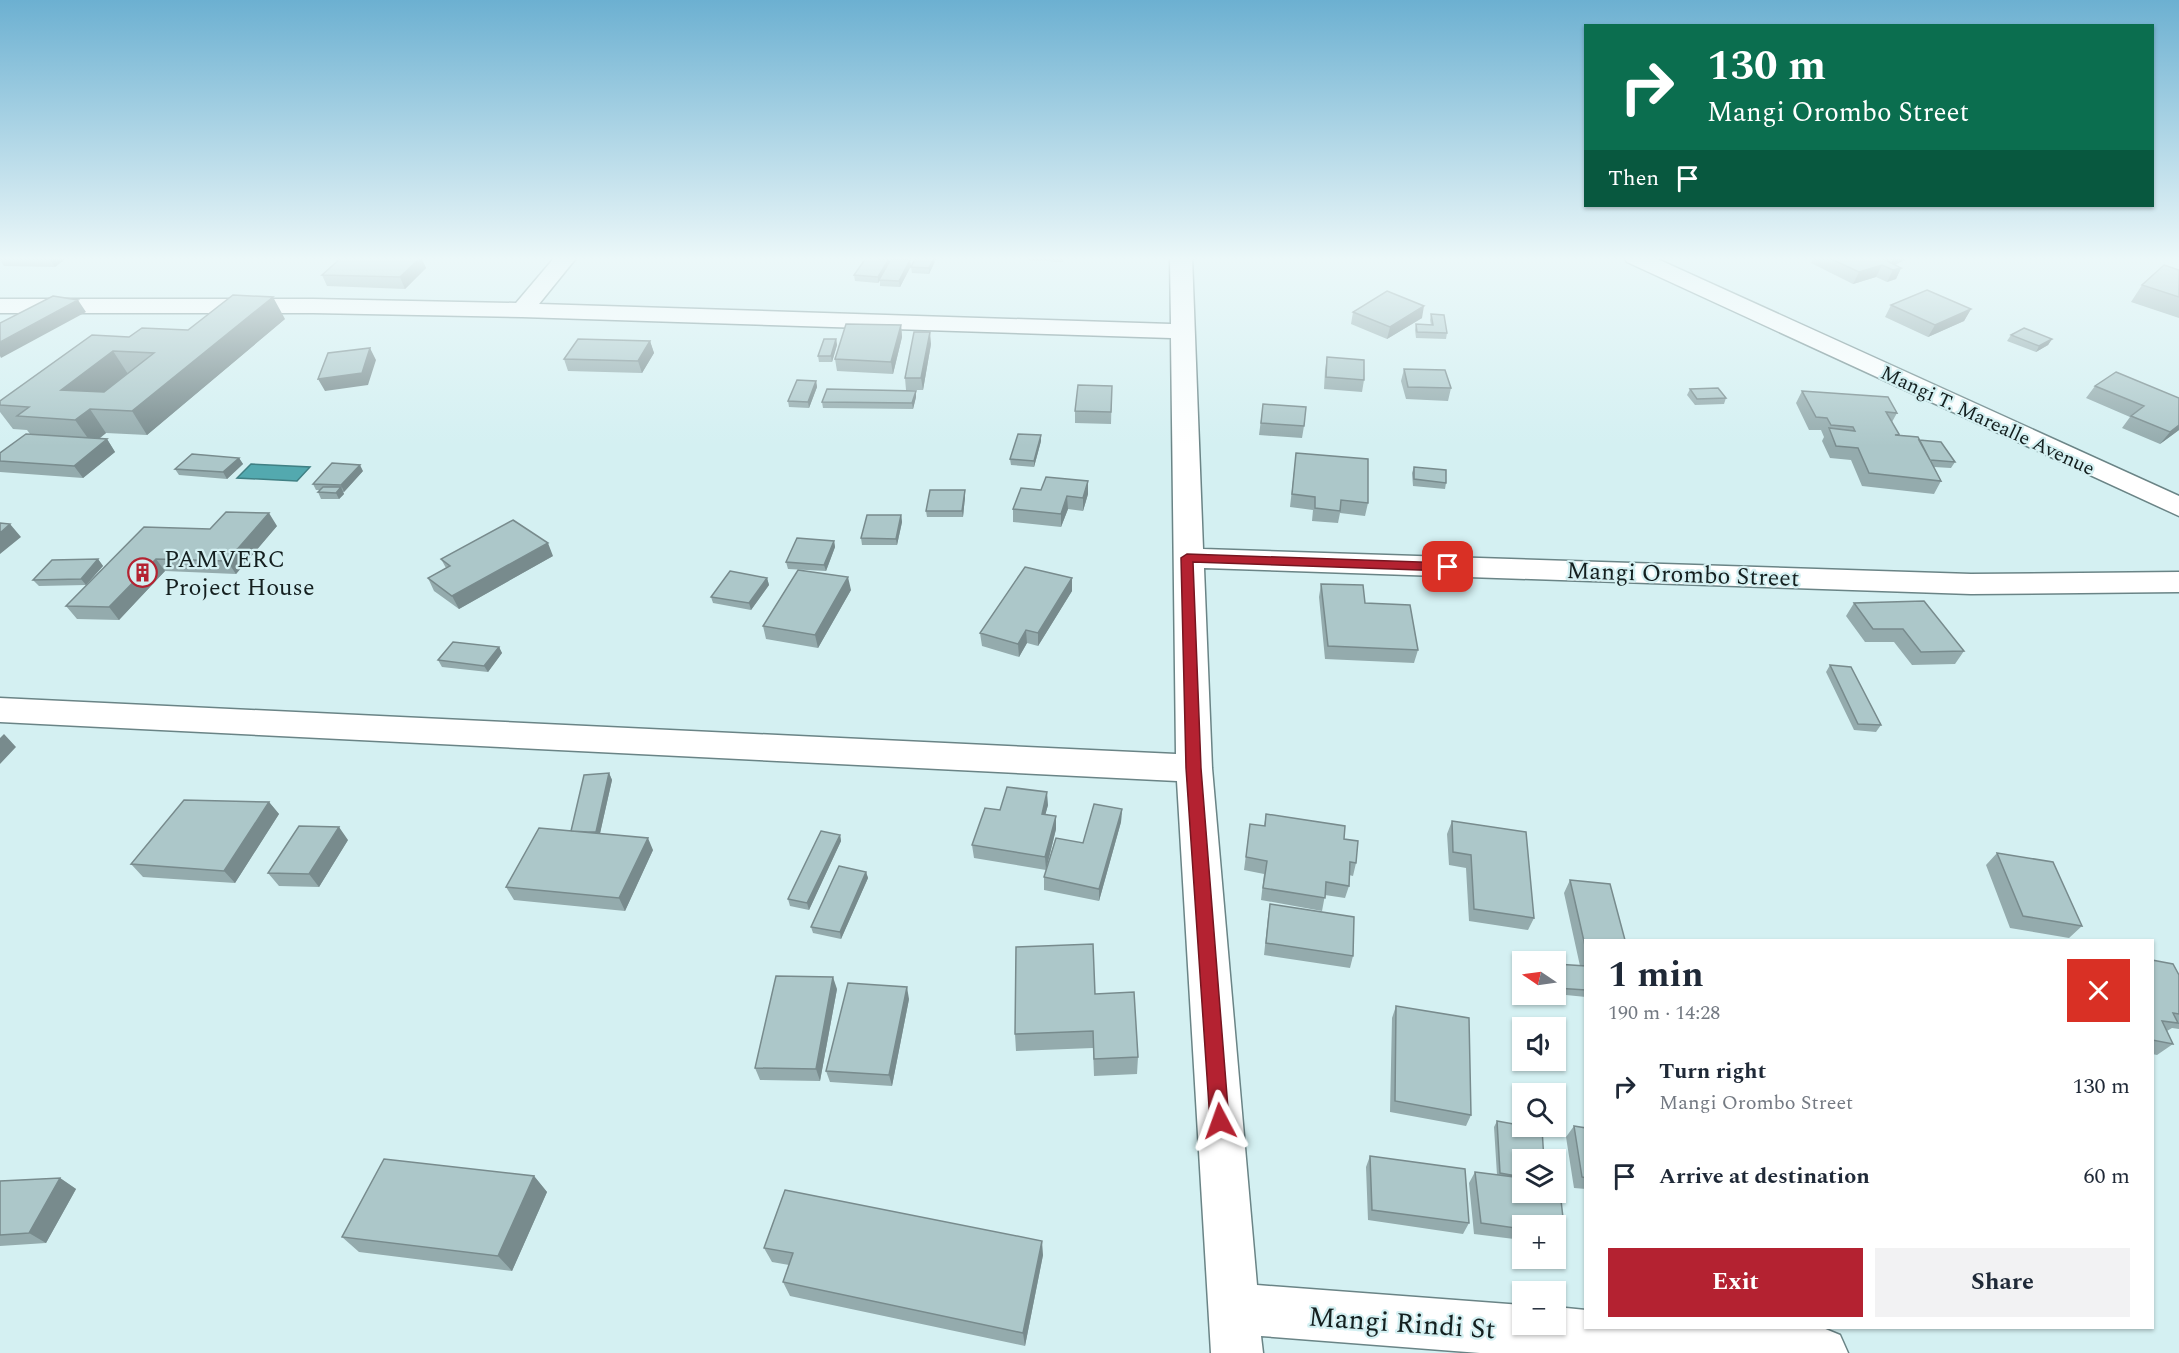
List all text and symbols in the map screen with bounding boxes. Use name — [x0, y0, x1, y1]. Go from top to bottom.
text: 130 m — [1707, 35, 1826, 98]
icon: right — [1608, 48, 1686, 126]
text: Mangi Orombo Street — [1707, 92, 1969, 134]
text: Then — [1608, 162, 1659, 195]
icon: arrive — [1671, 162, 1704, 195]
street label: Mangi T. Marealle Avenue — [1875, 358, 2100, 484]
pin — [1422, 541, 1473, 592]
place label: PAMVERC Project House — [164, 542, 315, 606]
icon: arrive — [1431, 550, 1464, 583]
street label: Mangi Orombo Street — [1566, 553, 1800, 597]
building icon: PAMVERC Project House — [127, 557, 159, 589]
text: 1 min — [1608, 948, 1704, 1003]
north arrow — [1512, 951, 1566, 1005]
map controls — [1512, 951, 1566, 1335]
button: close — [2067, 959, 2130, 1022]
text: 190 m · 14:28 — [1608, 998, 1720, 1028]
button: sound — [1512, 1017, 1566, 1071]
text: Turn right — [1659, 1055, 1766, 1088]
icon: right — [1608, 1070, 1641, 1103]
text: 130 m — [2073, 1070, 2130, 1103]
button: search — [1512, 1083, 1566, 1137]
text: Mangi Orombo Street — [1659, 1088, 1853, 1118]
position arrow — [1188, 1089, 1252, 1153]
button: layers — [1512, 1149, 1566, 1203]
icon: arrive — [1608, 1160, 1641, 1193]
text: Arrive at destination — [1659, 1160, 1870, 1193]
text: 60 m — [2084, 1160, 2130, 1193]
button: + — [1512, 1215, 1566, 1269]
button: Exit — [1608, 1248, 1863, 1317]
button: Share — [1875, 1248, 2130, 1317]
button: − — [1512, 1281, 1566, 1335]
street label: Mangi Rindi St — [1307, 1295, 1497, 1352]

